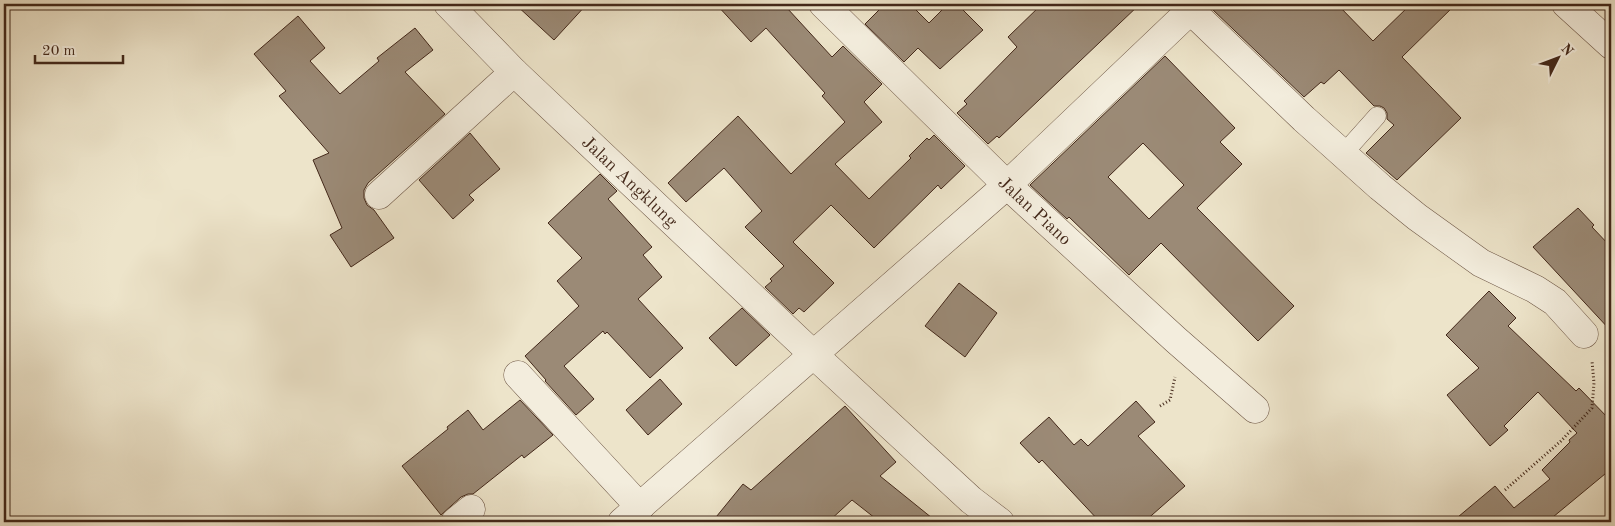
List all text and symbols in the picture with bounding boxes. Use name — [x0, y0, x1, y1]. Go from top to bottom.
scale bar — [35, 32, 122, 64]
north arrow — [1532, 32, 1582, 82]
text: N — [1558, 41, 1576, 59]
text: 20 m — [42, 44, 76, 59]
street label: Jalan Angklung — [578, 133, 681, 231]
street label: Jalan Piano — [994, 174, 1074, 249]

